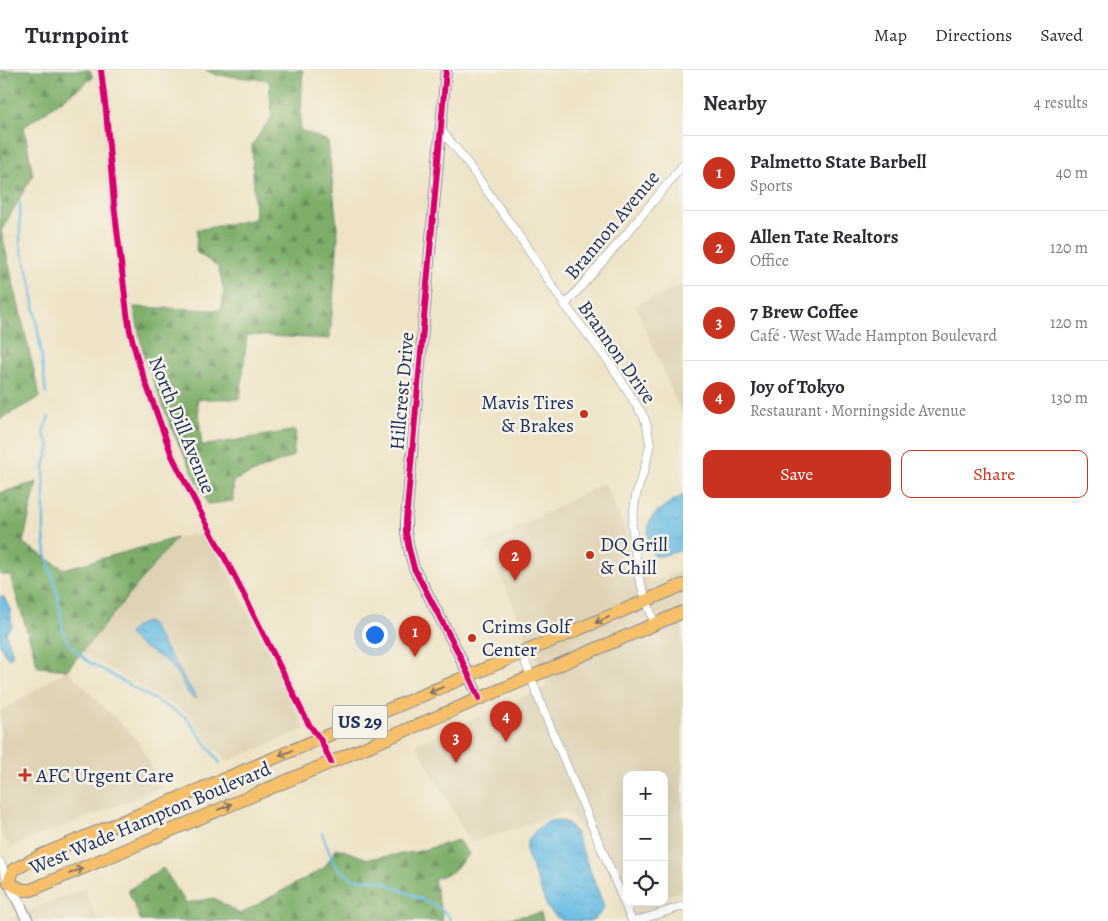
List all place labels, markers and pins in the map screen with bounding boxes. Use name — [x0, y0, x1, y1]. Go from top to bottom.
place label: Mavis Tires & Brakes — [481, 389, 574, 439]
marker: Mavis Tires & Brakes — [578, 408, 590, 420]
place label: DQ Grill & Chill — [600, 531, 668, 581]
pin: 2 — [499, 540, 531, 581]
marker: DQ Grill & Chill — [584, 549, 596, 561]
place label: Crims Golf Center — [482, 613, 574, 663]
pin: 1 — [399, 616, 431, 657]
marker: Crims Golf Center — [466, 632, 478, 644]
pin: 4 — [490, 701, 522, 742]
pin: 3 — [440, 722, 472, 763]
place label: AFC Urgent Care — [35, 762, 174, 789]
marker: AFC Urgent Care — [18, 768, 32, 782]

